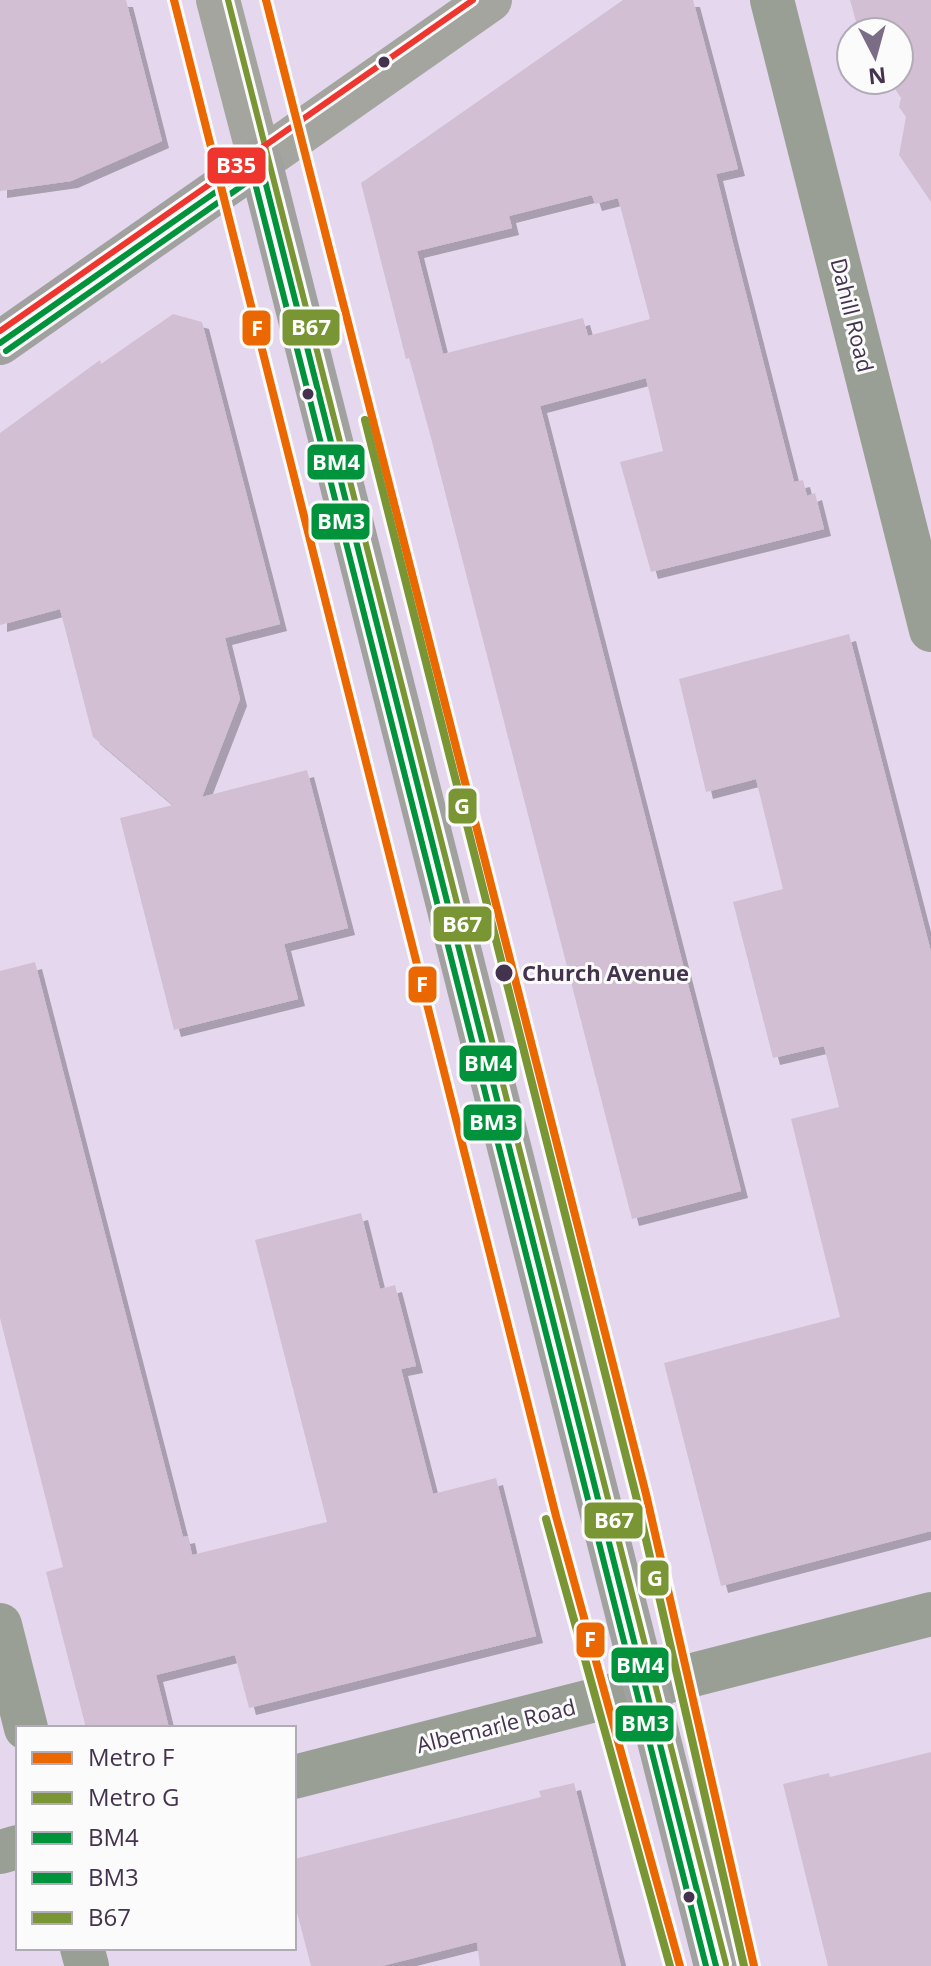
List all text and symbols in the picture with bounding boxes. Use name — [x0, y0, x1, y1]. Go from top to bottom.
north arrow — [835, 16, 915, 96]
unlabelled marker — [376, 54, 392, 70]
text: N — [867, 61, 888, 93]
line badge: B35 — [206, 146, 267, 185]
text: B35 — [216, 149, 256, 179]
street label: Dahill Road — [824, 255, 882, 375]
line badge: B67 — [281, 308, 341, 347]
line badge: F — [241, 309, 272, 347]
text: B67 — [291, 311, 331, 341]
text: F — [251, 312, 263, 342]
unlabelled marker — [300, 386, 316, 402]
line badge: BM4 — [306, 443, 366, 481]
text: BM4 — [312, 446, 360, 476]
line badge: BM3 — [310, 502, 371, 541]
text: BM3 — [317, 505, 365, 535]
line badge: G — [447, 787, 478, 825]
text: G — [454, 790, 470, 820]
line badge: B67 — [432, 905, 493, 943]
text: B67 — [442, 908, 482, 938]
place label: Church Avenue — [522, 957, 689, 987]
marker: Church Avenue — [493, 962, 515, 984]
line badge: F — [407, 965, 438, 1004]
text: F — [416, 968, 428, 998]
line badge: BM4 — [458, 1044, 518, 1083]
text: BM4 — [464, 1047, 512, 1077]
line badge: BM3 — [462, 1103, 523, 1142]
text: BM3 — [469, 1106, 517, 1136]
line badge: B67 — [583, 1501, 644, 1540]
text: B67 — [594, 1504, 634, 1534]
line badge: G — [639, 1559, 670, 1597]
text: G — [647, 1562, 663, 1592]
line badge: F — [575, 1621, 606, 1659]
text: F — [584, 1623, 596, 1653]
line badge: BM4 — [610, 1646, 670, 1684]
text: BM4 — [616, 1649, 664, 1679]
street label: Albemarle Road — [413, 1691, 578, 1759]
line badge: BM3 — [614, 1704, 675, 1743]
text: BM3 — [621, 1707, 669, 1737]
legend — [16, 1726, 296, 1950]
text: Metro F — [88, 1740, 174, 1773]
text: Metro G — [88, 1780, 180, 1813]
text: BM4 — [88, 1820, 139, 1853]
text: BM3 — [88, 1860, 139, 1893]
unlabelled marker — [681, 1889, 697, 1905]
text: B67 — [88, 1900, 131, 1933]

